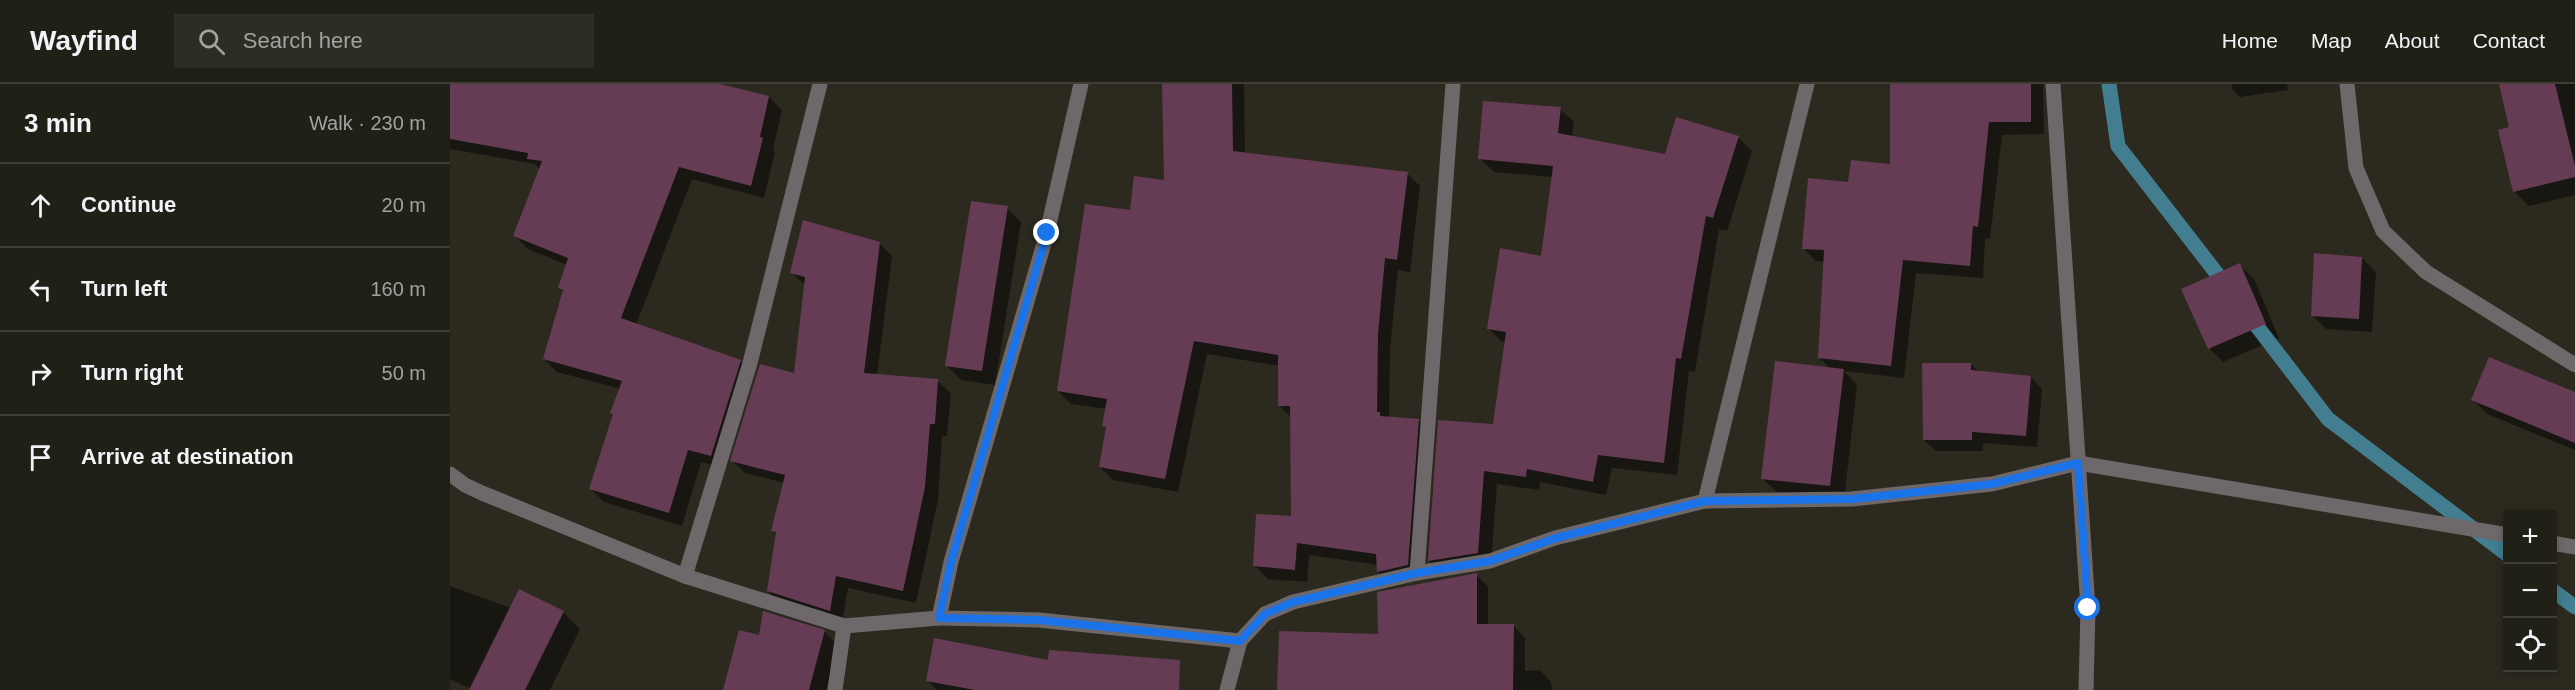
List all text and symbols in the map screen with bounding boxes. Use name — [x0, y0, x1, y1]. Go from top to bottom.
search box — [174, 14, 594, 68]
text: Wayfind — [30, 25, 138, 56]
icon: search — [195, 25, 228, 58]
text: Search here — [243, 28, 363, 53]
text: Home — [2222, 29, 2278, 52]
text: Map — [2311, 29, 2352, 52]
text: About — [2385, 29, 2440, 52]
text: Contact — [2473, 29, 2545, 52]
text: 3 min — [24, 108, 92, 138]
text: Walk · 230 m — [309, 112, 426, 134]
icon: ahead — [24, 189, 57, 222]
text: Continue — [81, 192, 176, 217]
text: 20 m — [382, 194, 426, 216]
route end — [1033, 219, 1059, 245]
icon: left — [24, 273, 57, 306]
text: Turn left — [81, 276, 167, 301]
text: 160 m — [370, 278, 426, 300]
icon: right — [24, 357, 57, 390]
text: Turn right — [81, 360, 183, 385]
text: 50 m — [382, 362, 426, 384]
icon: arrive — [24, 441, 57, 474]
text: Arrive at destination — [81, 444, 294, 469]
map controls — [2503, 510, 2557, 672]
button: + — [2503, 510, 2557, 564]
button: − — [2503, 564, 2557, 618]
route start — [2074, 594, 2100, 620]
button: locate — [2503, 618, 2557, 672]

